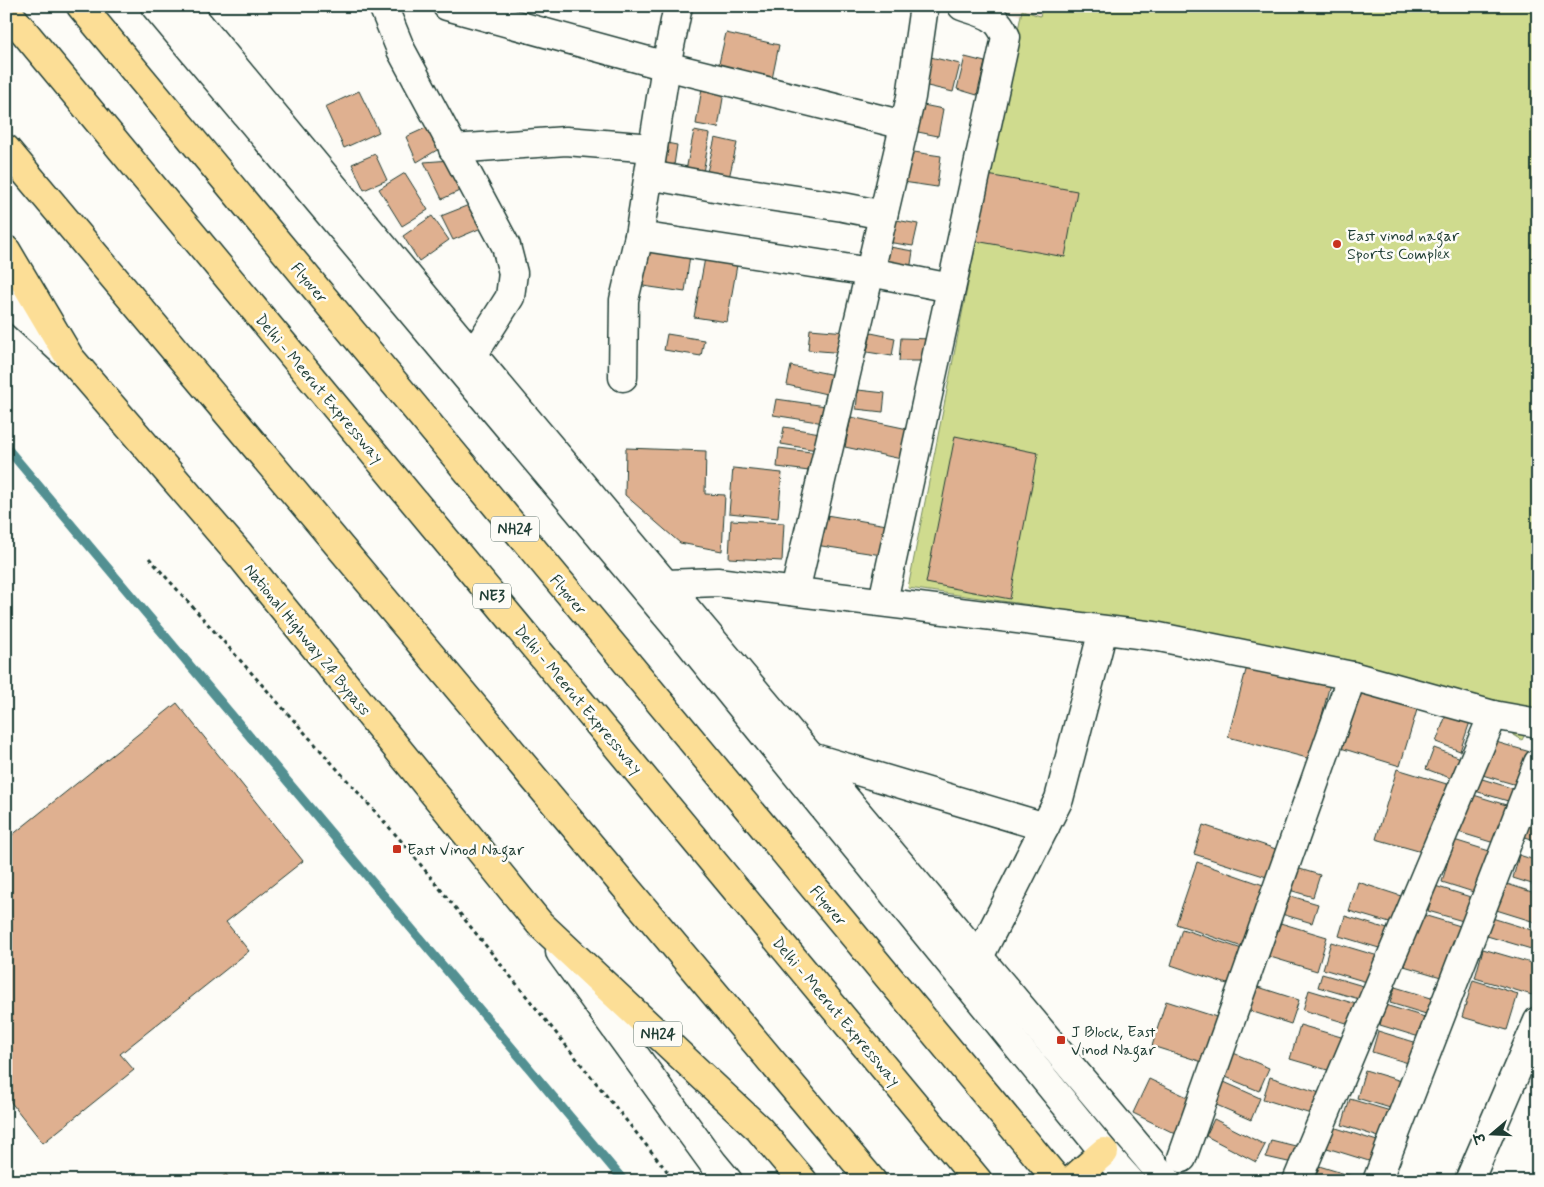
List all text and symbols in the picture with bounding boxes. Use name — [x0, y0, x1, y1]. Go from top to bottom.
place label: East vinod nagar Sports Complex — [1347, 226, 1460, 265]
marker: East vinod nagar Sports Complex — [1331, 238, 1343, 250]
street label: Flyover — [286, 258, 332, 308]
street label: Delhi - Meerut Expressway — [250, 310, 388, 468]
road number: NH24 — [491, 516, 539, 542]
street label: National Highway 24 Bypass — [239, 559, 375, 720]
street label: Flyover — [545, 570, 591, 620]
road number: NE3 — [473, 584, 511, 608]
street label: Delhi - Meerut Expressway — [509, 621, 647, 779]
place label: East Vinod Nagar — [407, 840, 525, 862]
marker: East Vinod Nagar — [391, 843, 403, 855]
street label: Flyover — [805, 881, 851, 931]
street label: Delhi - Meerut Expressway — [767, 933, 905, 1091]
road number: NH24 — [634, 1022, 682, 1046]
place label: J Block, East Vinod Nagar — [1071, 1022, 1156, 1062]
marker: J Block, East Vinod Nagar — [1055, 1034, 1067, 1046]
north arrow — [1466, 1110, 1516, 1160]
text: उ — [1470, 1129, 1491, 1147]

